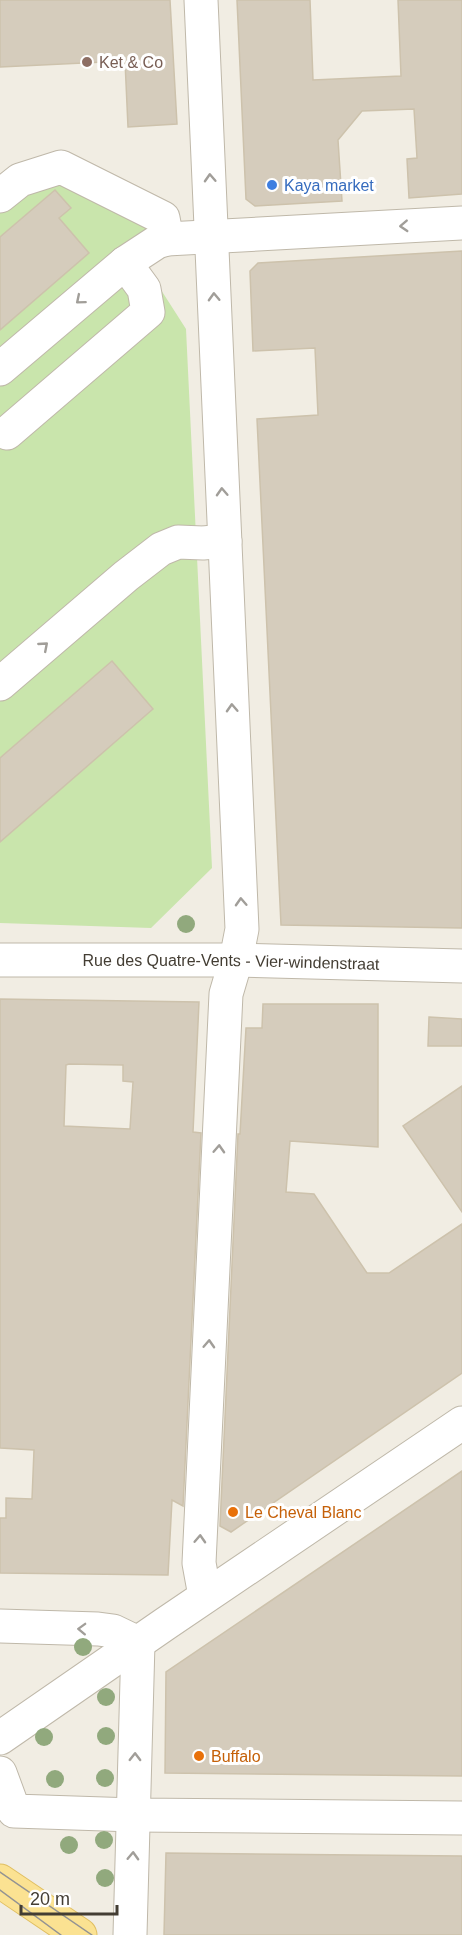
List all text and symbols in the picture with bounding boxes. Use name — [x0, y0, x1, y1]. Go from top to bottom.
place label: Ket & Co — [99, 54, 163, 71]
marker: Ket & Co — [80, 55, 94, 69]
one-way arrow — [203, 173, 216, 182]
place label: Kaya market — [284, 177, 374, 194]
marker: Kaya market — [265, 178, 279, 192]
one-way arrow — [399, 220, 408, 233]
one-way arrow — [208, 292, 221, 301]
one-way arrow — [76, 293, 87, 304]
one-way arrow — [216, 487, 229, 496]
one-way arrow — [37, 642, 48, 653]
one-way arrow — [226, 703, 239, 712]
one-way arrow — [235, 898, 248, 907]
street label: Rue des Quatre-Vents - Vier-windenstraat — [83, 951, 380, 972]
one-way arrow — [212, 1144, 225, 1153]
one-way arrow — [203, 1339, 216, 1348]
place label: Le Cheval Blanc — [245, 1504, 362, 1521]
marker: Le Cheval Blanc — [226, 1505, 240, 1519]
one-way arrow — [194, 1534, 207, 1543]
one-way arrow — [77, 1623, 86, 1635]
place label: Buffalo — [211, 1748, 261, 1765]
marker: Buffalo — [192, 1749, 206, 1763]
one-way arrow — [129, 1752, 142, 1761]
one-way arrow — [127, 1851, 140, 1860]
scale bar — [21, 1878, 117, 1916]
text: 20 m — [30, 1889, 70, 1909]

